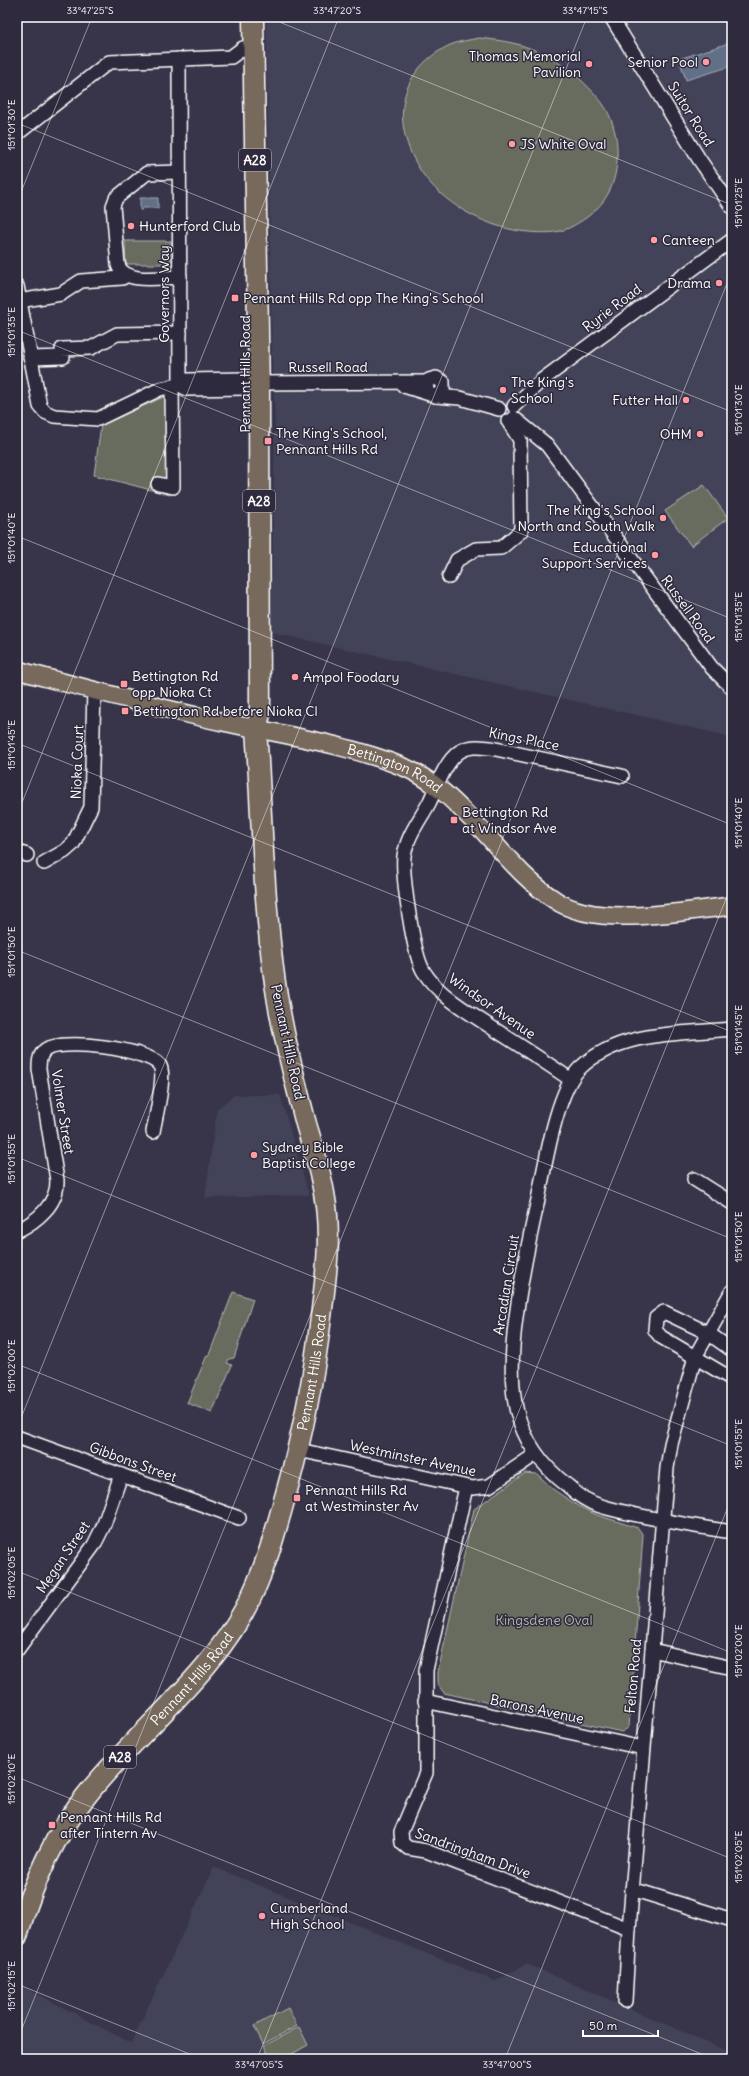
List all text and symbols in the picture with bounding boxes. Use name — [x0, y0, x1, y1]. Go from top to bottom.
text: 33°47'25"S — [66, 4, 114, 17]
text: 33°47'20"S — [313, 4, 361, 17]
text: 33°47'15"S — [562, 4, 608, 17]
place label: Thomas Memorial Pavilion — [469, 47, 581, 81]
place label: Senior Pool — [628, 53, 698, 71]
marker: Senior Pool — [701, 57, 711, 67]
marker: Thomas Memorial Pavilion — [584, 59, 594, 69]
street label: Suitor Road — [664, 78, 718, 150]
text: 151°01'30"E — [5, 99, 18, 151]
place label: JS White Oval — [520, 135, 607, 153]
marker: JS White Oval — [507, 139, 517, 149]
road number: A28 — [239, 149, 271, 171]
text: 151°01'25"E — [732, 178, 745, 228]
place label: Hunterford Club — [139, 217, 241, 235]
marker: Hunterford Club — [126, 221, 136, 231]
place label: Canteen — [662, 231, 715, 249]
marker: Canteen — [649, 235, 659, 245]
street label: Governors Way — [155, 245, 173, 343]
place label: Drama — [667, 274, 711, 292]
marker: Drama — [714, 278, 724, 288]
street label: Ryrie Road — [579, 280, 645, 336]
place label: Pennant Hills Rd opp The King's School — [243, 289, 484, 307]
marker: Pennant Hills Rd opp The King's School — [230, 293, 240, 303]
text: 151°01'35"E — [5, 307, 18, 357]
street label: Pennant Hills Road — [236, 315, 254, 433]
street label: Russell Road — [288, 358, 368, 376]
place label: The King's School — [511, 373, 574, 407]
text: 151°01'30"E — [732, 384, 745, 436]
marker: The King's School — [498, 385, 508, 395]
place label: Futter Hall — [612, 391, 678, 409]
marker: Futter Hall — [681, 395, 691, 405]
place label: The King's School, Pennant Hills Rd — [276, 424, 387, 458]
place label: OHM — [660, 425, 692, 443]
marker: OHM — [695, 429, 705, 439]
marker: The King's School, Pennant Hills Rd — [263, 436, 273, 446]
road number: A28 — [243, 490, 275, 512]
place label: The King's School North and South Walk — [518, 501, 655, 535]
text: 151°01'40"E — [5, 512, 18, 563]
marker: The King's School North and South Walk — [658, 513, 668, 523]
place label: Educational Support Services — [542, 538, 647, 572]
marker: Educational Support Services — [650, 550, 660, 560]
street label: Russell Road — [657, 571, 719, 647]
text: 151°01'35"E — [732, 592, 745, 642]
place label: Bettington Rd opp Nioka Ct — [132, 667, 218, 701]
place label: Ampol Foodary — [303, 668, 400, 686]
marker: Ampol Foodary — [290, 672, 300, 682]
marker: Bettington Rd opp Nioka Ct — [119, 679, 129, 689]
place label: Bettington Rd before Nioka Cl — [133, 702, 318, 720]
marker: Bettington Rd before Nioka Cl — [120, 706, 130, 716]
text: 151°01'45"E — [5, 720, 18, 770]
street label: Kings Place — [487, 723, 561, 755]
street label: Nioka Court — [67, 724, 87, 800]
street label: Bettington Road — [345, 740, 446, 797]
text: 151°01'40"E — [732, 797, 745, 848]
place label: Bettington Rd at Windsor Ave — [462, 803, 557, 837]
marker: Bettington Rd at Windsor Ave — [449, 815, 459, 825]
text: 151°01'50"E — [5, 926, 18, 978]
street label: Windsor Avenue — [445, 969, 539, 1043]
street label: Pennant Hills Road — [267, 983, 309, 1101]
text: 151°01'45"E — [732, 1005, 745, 1055]
street label: Volmer Street — [47, 1068, 79, 1156]
text: 151°01'55"E — [5, 1134, 18, 1184]
place label: Sydney Bible Baptist College — [262, 1138, 355, 1172]
marker: Sydney Bible Baptist College — [249, 1150, 259, 1160]
text: 151°01'50"E — [732, 1211, 745, 1263]
street label: Arcadian Circuit — [489, 1233, 523, 1336]
street label: Pennant Hills Road — [293, 1313, 330, 1432]
text: 151°02'00"E — [5, 1339, 18, 1393]
text: 151°01'55"E — [732, 1419, 745, 1469]
street label: Westminster Avenue — [348, 1436, 478, 1480]
street label: Gibbons Street — [87, 1438, 179, 1486]
place label: Pennant Hills Rd at Westminster Av — [305, 1481, 419, 1515]
marker: Pennant Hills Rd at Westminster Av — [292, 1493, 302, 1503]
street label: Megan Street — [32, 1517, 94, 1597]
text: 151°02'05"E — [5, 1547, 18, 1599]
park label: Kingsdene Oval — [495, 1611, 593, 1629]
text: 151°02'00"E — [732, 1624, 745, 1678]
street label: Pennant Hills Road — [146, 1629, 237, 1729]
street label: Felton Road — [621, 1638, 645, 1714]
street label: Barons Avenue — [488, 1690, 586, 1728]
road number: A28 — [104, 1746, 136, 1768]
text: 151°02'10"E — [5, 1753, 18, 1804]
place label: Pennant Hills Rd after Tintern Av — [60, 1808, 162, 1842]
marker: Pennant Hills Rd after Tintern Av — [47, 1820, 57, 1830]
street label: Sandringham Drive — [413, 1824, 533, 1882]
text: 151°02'05"E — [732, 1831, 745, 1883]
place label: Cumberland High School — [270, 1899, 348, 1933]
marker: Cumberland High School — [257, 1911, 267, 1921]
text: 151°02'15"E — [5, 1961, 18, 2011]
scale bar — [583, 2012, 658, 2038]
text: 50 m — [589, 2018, 618, 2033]
text: 33°47'05"S — [235, 2058, 284, 2071]
text: 33°47'00"S — [482, 2058, 532, 2071]

